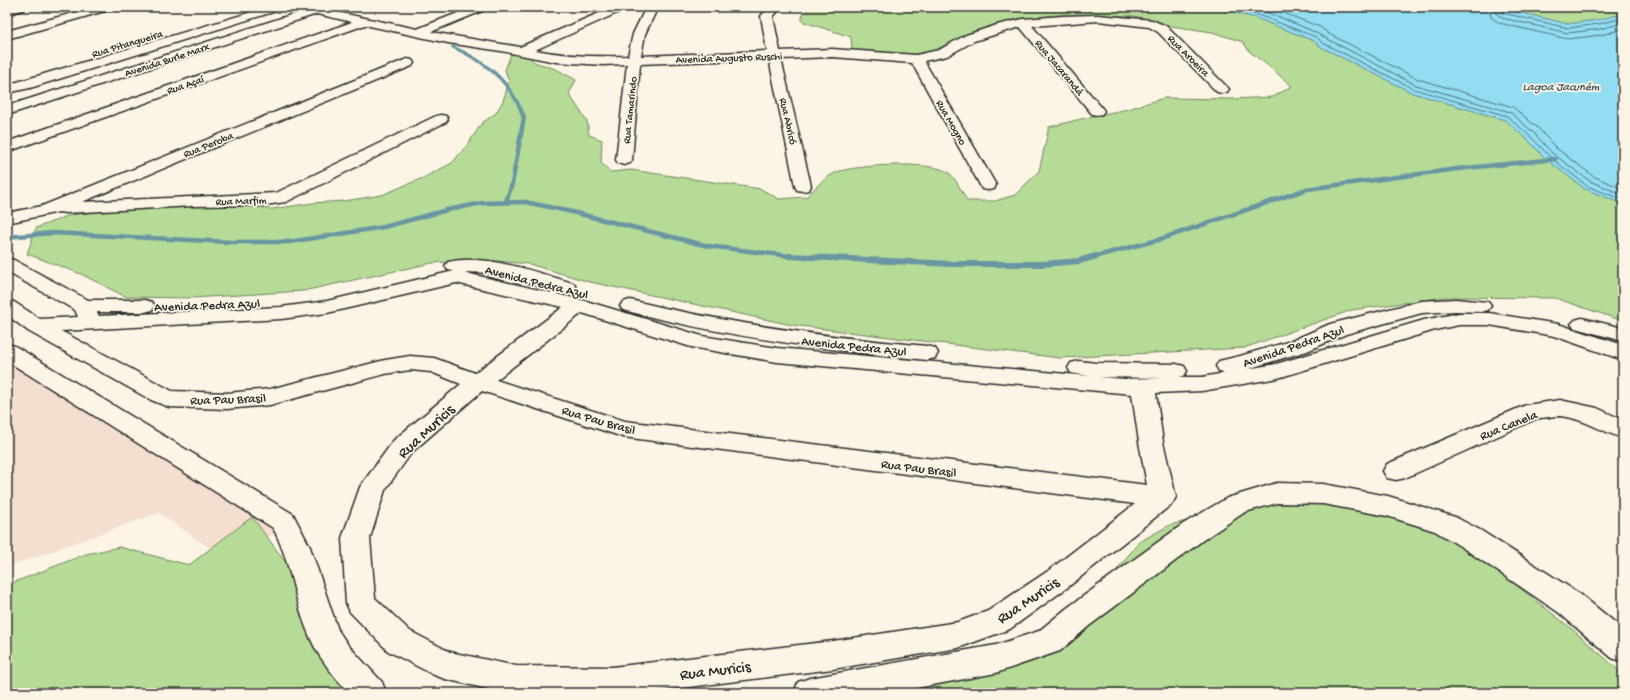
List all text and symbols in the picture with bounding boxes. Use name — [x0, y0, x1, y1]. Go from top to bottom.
street label: Rua Pitangueira — [91, 28, 165, 61]
street label: Rua Aroeira — [1164, 33, 1211, 80]
street label: Rua Jacarandá — [1032, 38, 1086, 99]
street label: Avenida Burle Marx — [124, 41, 212, 80]
street label: Avenida Augusto Ruschi — [676, 51, 783, 67]
street label: Rua Açaí — [166, 74, 206, 98]
street label: Rua Tamarindo — [621, 76, 641, 144]
water label: Lagoa Jacuném — [1523, 81, 1600, 95]
street label: Rua Abricó — [776, 97, 798, 146]
street label: Rua Mogno — [933, 98, 968, 148]
street label: Rua Peroba — [182, 130, 236, 161]
street label: Rua Marfim — [215, 194, 267, 209]
street label: Avenida Pedra Azul — [483, 263, 590, 304]
street label: Avenida Pedra Azul — [154, 297, 260, 316]
street label: Avenida Pedra Azul — [1241, 323, 1346, 372]
street label: Avenida Pedra Azul — [800, 334, 907, 360]
street label: Rua Pau Brasil — [190, 392, 266, 409]
street label: Rua Muricis — [395, 401, 461, 464]
street label: Rua Pau Brasil — [560, 404, 637, 439]
street label: Rua Canela — [1478, 408, 1540, 445]
street label: Rua Pau Brasil — [880, 457, 957, 482]
street label: Rua Muricis — [994, 574, 1065, 630]
street label: Rua Muricis — [679, 659, 753, 686]

